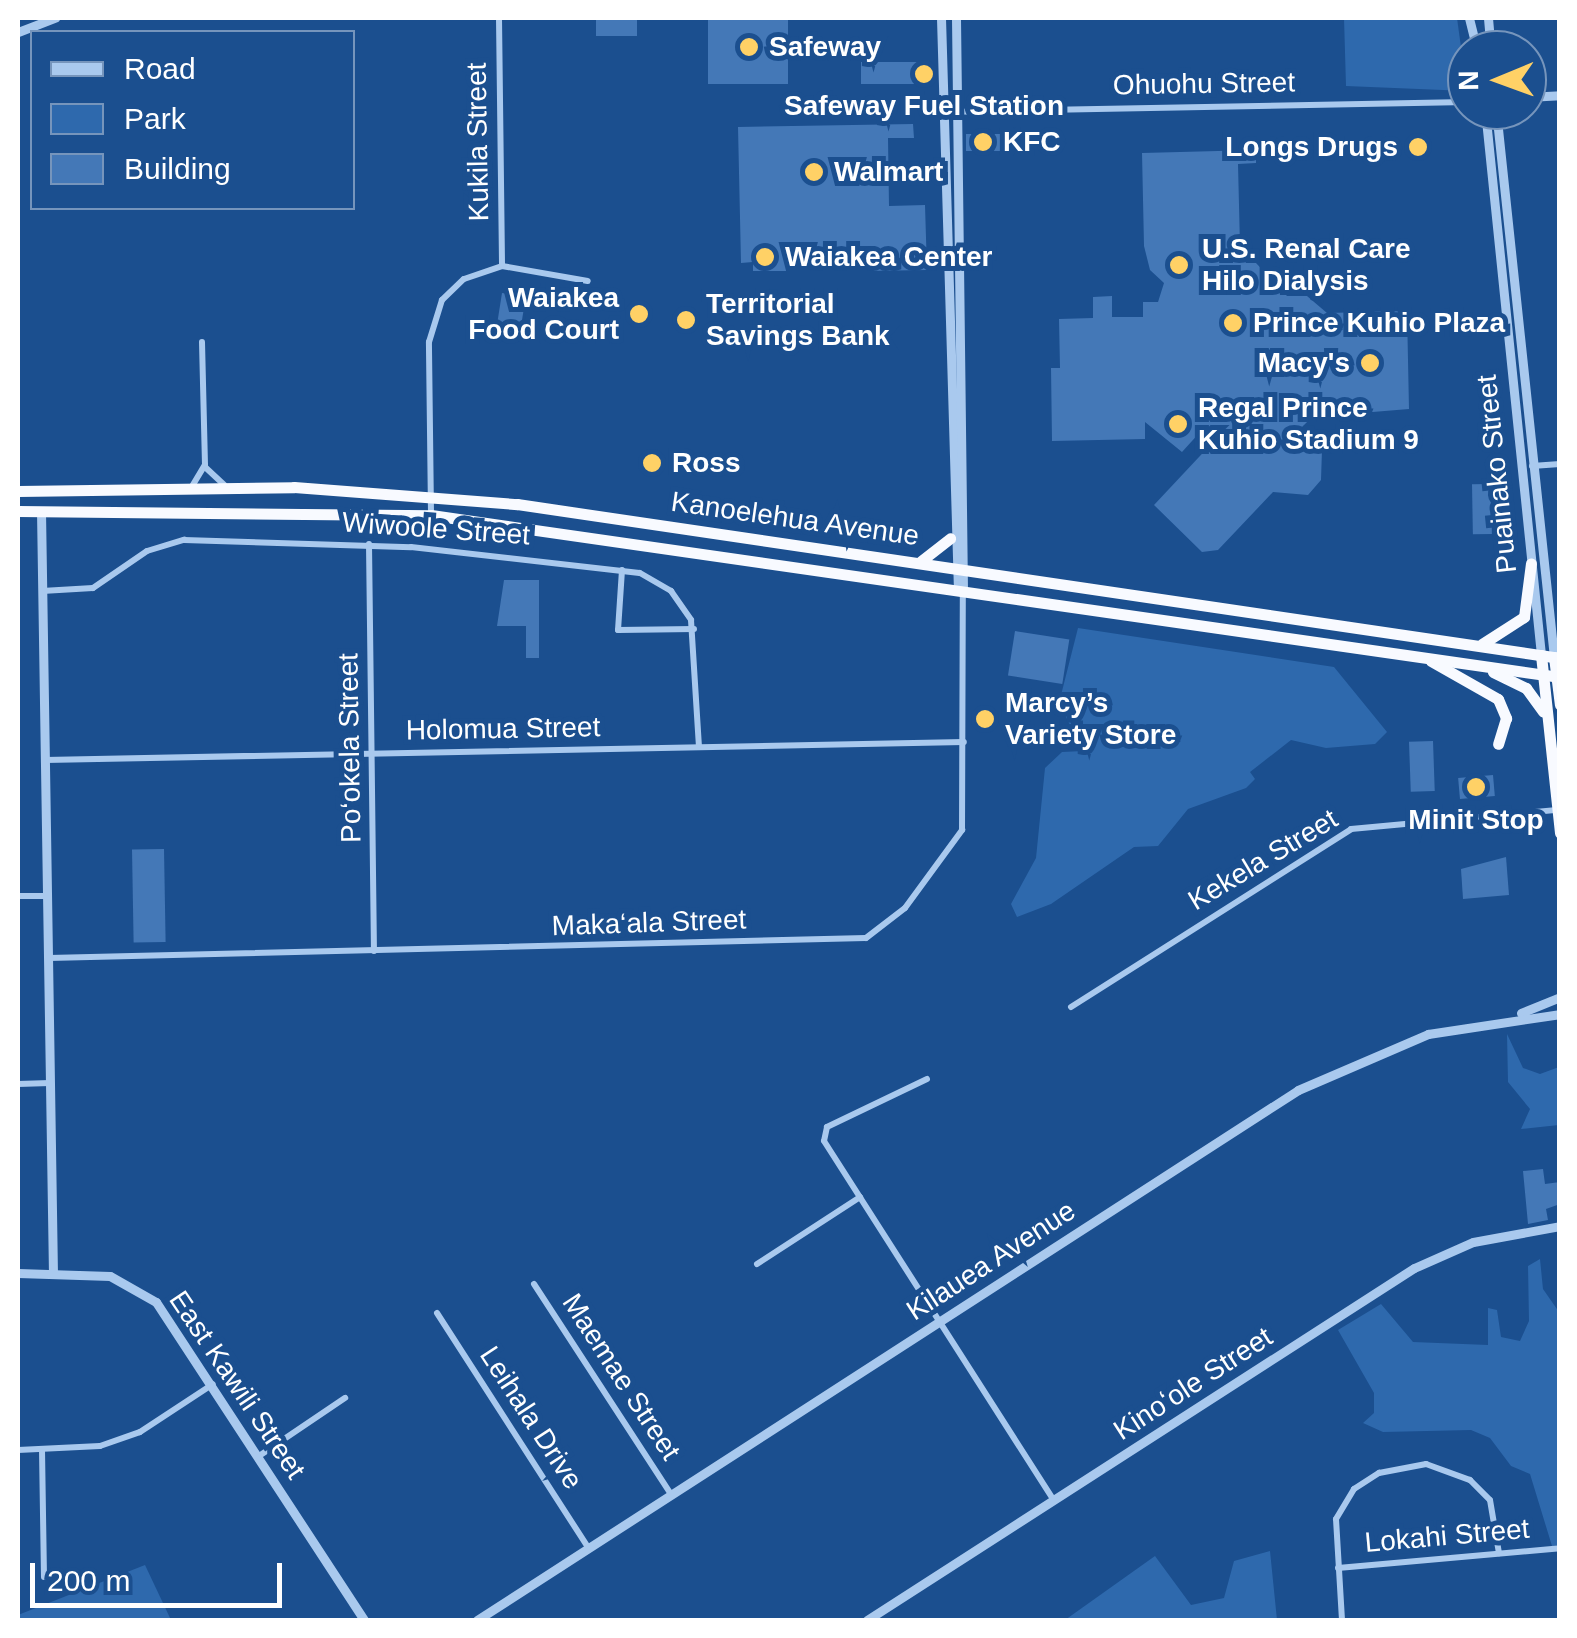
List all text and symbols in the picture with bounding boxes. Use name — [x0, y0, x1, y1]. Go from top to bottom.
legend — [30, 30, 355, 210]
place label: Safeway — [769, 30, 881, 64]
north arrow — [1447, 30, 1547, 130]
marker: Safeway — [738, 36, 760, 58]
text: Road — [124, 52, 196, 85]
street label: Kukila Street — [460, 62, 496, 222]
marker: Safeway Fuel Station — [913, 63, 935, 85]
street label: Ohuohu Street — [1113, 66, 1295, 102]
text: N — [1453, 70, 1484, 91]
place label: Safeway Fuel Station — [784, 89, 1064, 123]
text: Park — [124, 102, 186, 135]
place label: KFC — [1003, 125, 1061, 159]
place label: Longs Drugs — [1225, 130, 1398, 164]
marker: KFC — [972, 131, 994, 153]
marker: Longs Drugs — [1407, 136, 1429, 158]
text: Building — [124, 152, 231, 185]
place label: Walmart — [834, 155, 943, 189]
marker: Walmart — [803, 161, 825, 183]
place label: U.S. Renal Care Hilo Dialysis — [1202, 232, 1411, 298]
place label: Waiakea Center — [785, 240, 992, 274]
marker: Waiakea Center — [754, 246, 776, 268]
marker: U.S. Renal Care Hilo Dialysis — [1166, 252, 1192, 278]
place label: Waiakea Food Court — [468, 281, 619, 347]
place label: Territorial Savings Bank — [706, 287, 890, 353]
marker: Waiakea Food Court — [628, 303, 650, 325]
place label: Prince Kuhio Plaza — [1253, 306, 1505, 340]
marker: Territorial Savings Bank — [675, 309, 697, 331]
marker: Prince Kuhio Plaza — [1222, 312, 1244, 334]
place label: Macy's — [1258, 346, 1350, 380]
marker: Macy's — [1359, 352, 1381, 374]
street label: Puainako Street — [1470, 373, 1524, 575]
place label: Regal Prince Kuhio Stadium 9 — [1198, 391, 1419, 457]
marker: Regal Prince Kuhio Stadium 9 — [1167, 413, 1189, 435]
place label: Ross — [672, 446, 740, 480]
marker: Ross — [641, 452, 663, 474]
street label: Kanoelehua Avenue — [668, 485, 922, 553]
street label: Wiwoole Street — [341, 506, 531, 552]
street label: Po‘okela Street — [332, 653, 368, 843]
place label: Marcy’s Variety Store — [1005, 686, 1176, 752]
marker: Marcy’s Variety Store — [974, 708, 996, 730]
street label: Holomua Street — [405, 711, 601, 747]
marker: Minit Stop — [1465, 776, 1487, 798]
street label: Kekela Street — [1182, 802, 1344, 918]
place label: Minit Stop — [1408, 803, 1544, 837]
street label: Maka‘ala Street — [551, 903, 747, 943]
street label: Kilauea Avenue — [900, 1194, 1082, 1328]
street label: East Kawili Street — [162, 1285, 312, 1485]
street label: Maemae Street — [555, 1288, 687, 1466]
street label: Kinoʻole Street — [1107, 1320, 1279, 1448]
street label: Leihala Drive — [472, 1340, 590, 1496]
street label: Lokahi Street — [1363, 1512, 1531, 1560]
scale bar — [35, 1543, 288, 1605]
text: 200 m — [47, 1564, 130, 1597]

